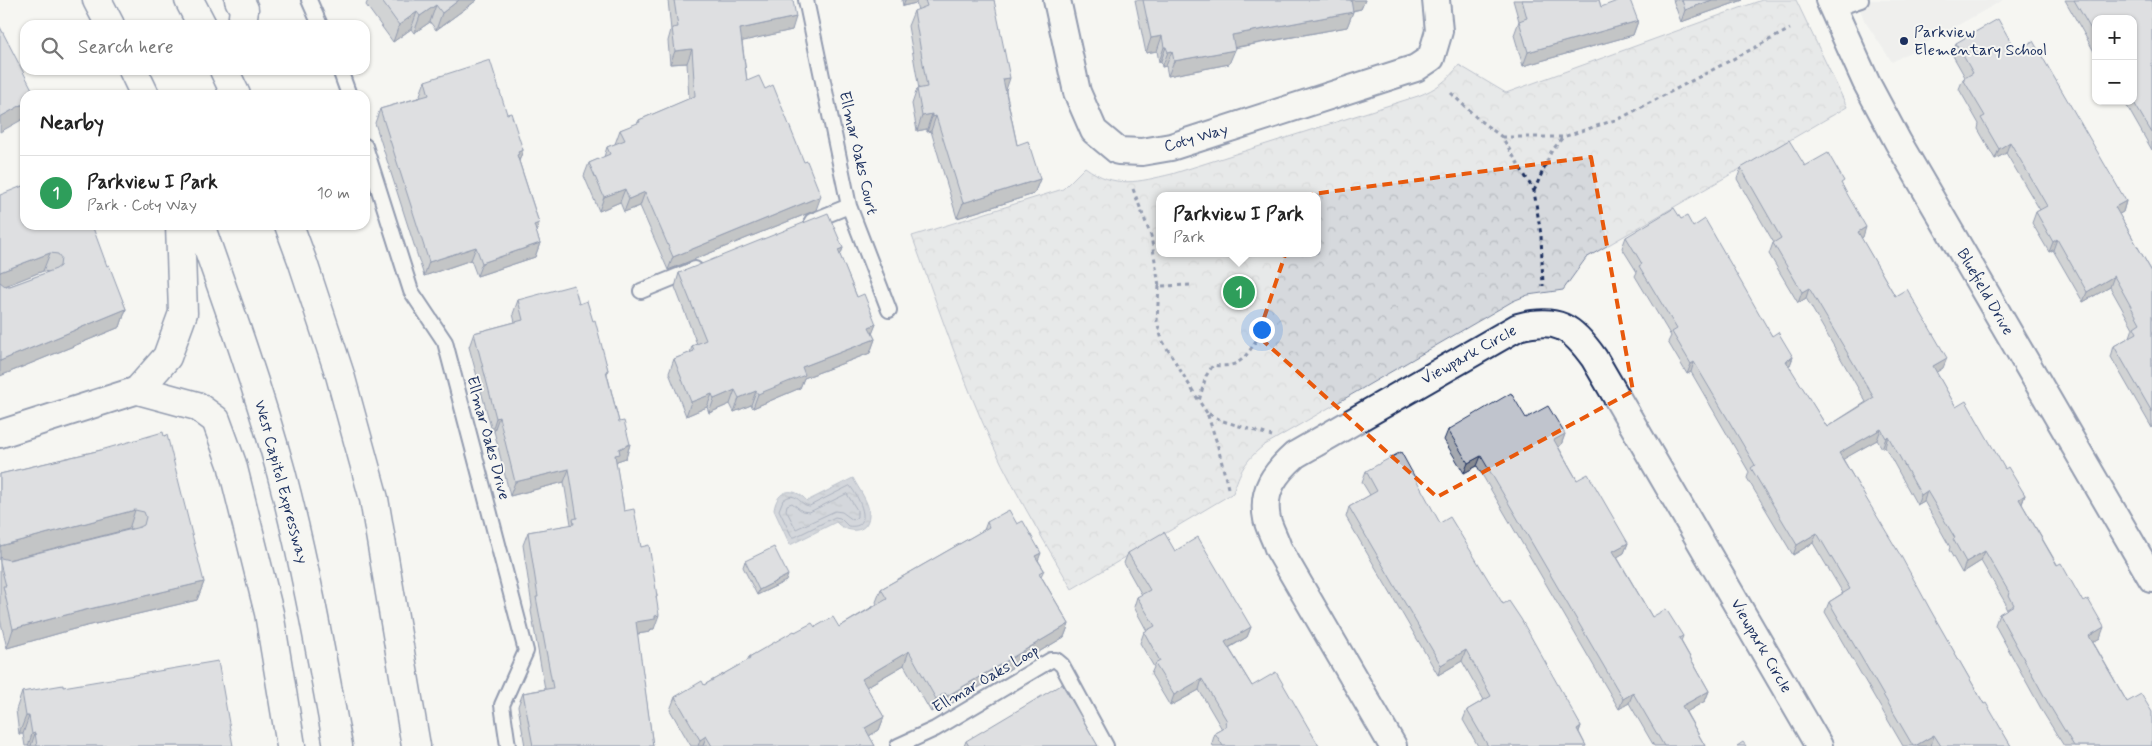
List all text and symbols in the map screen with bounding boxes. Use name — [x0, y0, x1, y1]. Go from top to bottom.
map controls — [2092, 15, 2137, 105]
button: + — [2092, 15, 2137, 60]
search box — [20, 20, 370, 75]
place label: Parkview Elementary School — [1914, 22, 2047, 61]
icon: search — [38, 34, 66, 62]
text: Search here — [78, 35, 174, 60]
marker: Parkview Elementary School — [1898, 35, 1910, 47]
button: − — [2092, 60, 2137, 105]
street label: Ellmar Oaks Court — [834, 89, 882, 217]
text: Nearby — [40, 109, 104, 137]
street label: Coty Way — [1162, 119, 1230, 157]
text: Parkview I Park — [87, 170, 218, 195]
text: 1 — [52, 183, 60, 204]
text: 10 m — [317, 183, 350, 204]
popup — [1156, 192, 1321, 257]
text: Park · Coty Way — [87, 195, 197, 216]
text: Parkview I Park — [1173, 202, 1304, 227]
text: Park — [1173, 227, 1205, 248]
street label: Bluefield Drive — [1952, 245, 2018, 339]
pin: 1 — [1223, 273, 1255, 311]
your location — [1249, 317, 1275, 343]
street label: Viewpark Circle — [1418, 320, 1520, 390]
street label: Ellmar Oaks Drive — [461, 374, 515, 502]
street label: West Capitol Expressway — [249, 398, 313, 566]
street label: Viewpark Circle — [1725, 595, 1797, 697]
street label: Ellmar Oaks Loop — [929, 640, 1043, 718]

